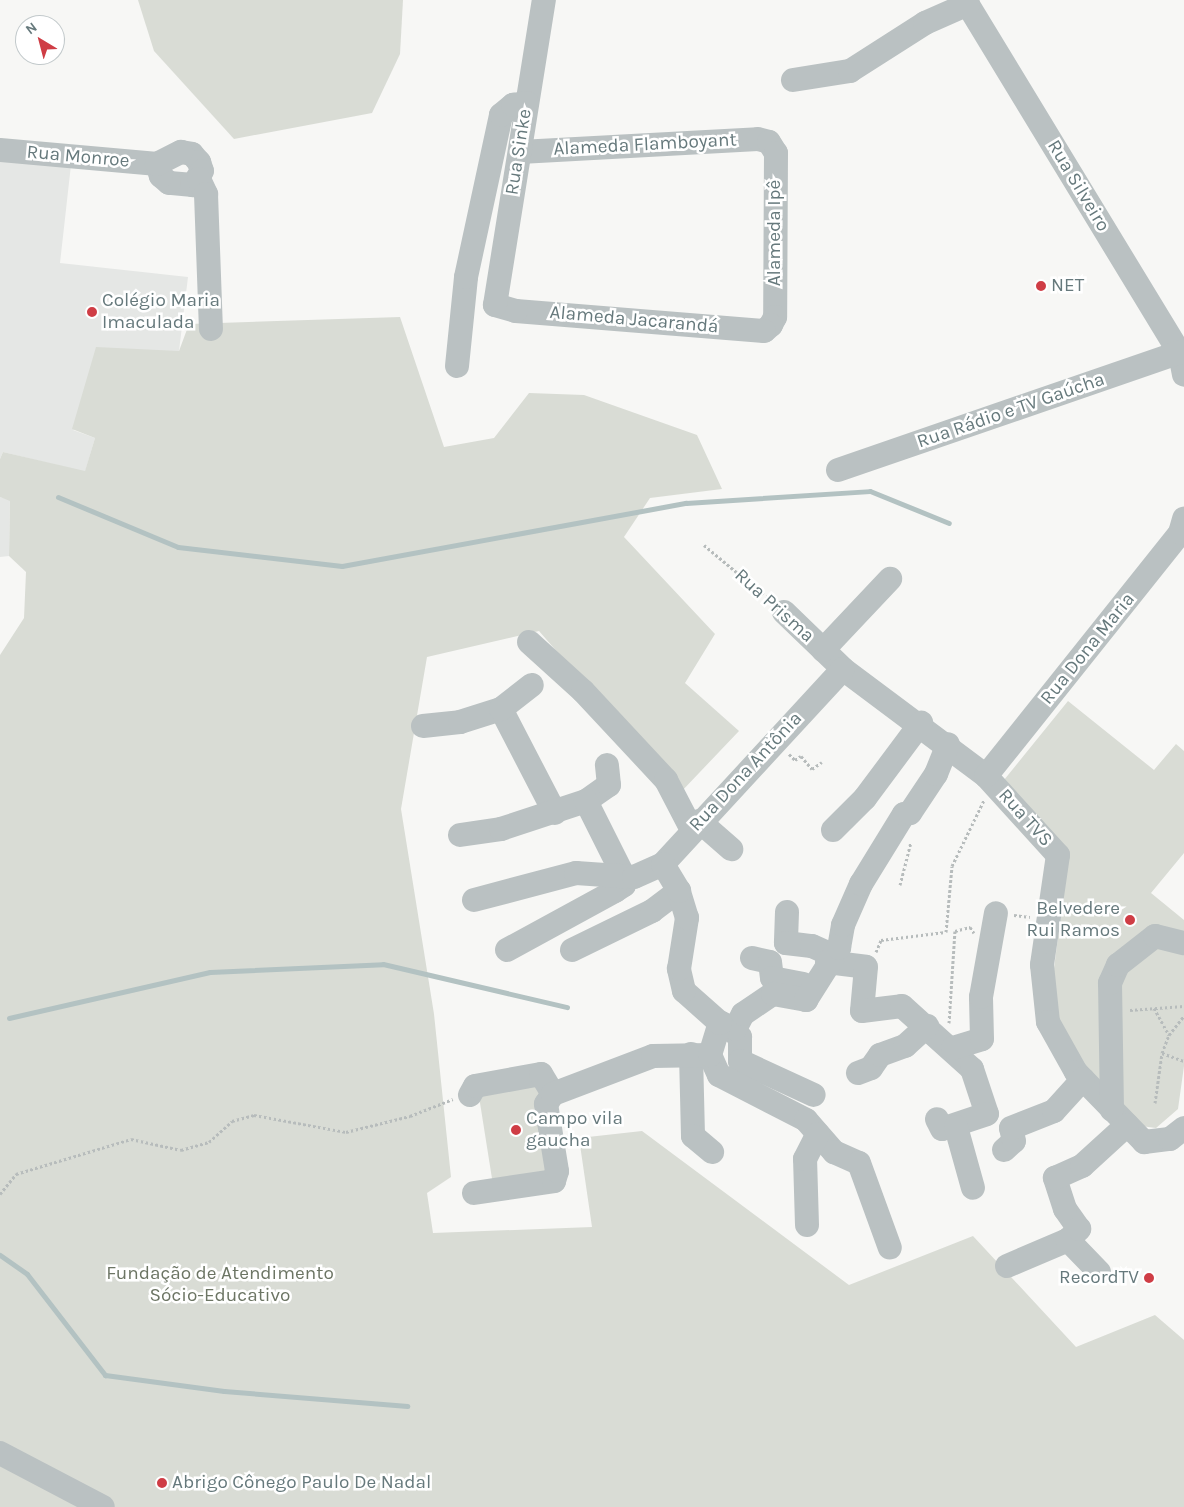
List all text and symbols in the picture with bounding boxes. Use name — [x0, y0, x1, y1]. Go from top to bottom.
north arrow — [15, 15, 65, 65]
text: N — [22, 19, 40, 38]
street label: Rua Sinke — [501, 107, 537, 197]
street label: Alameda Flamboyant — [553, 129, 737, 161]
street label: Rua Silveiro — [1042, 136, 1114, 236]
street label: Rua Monroe — [26, 141, 130, 173]
street label: Alameda Ipê — [764, 180, 786, 286]
place label: NET — [1051, 275, 1084, 297]
marker: NET — [1035, 280, 1047, 292]
place label: Colégio Maria Imaculada — [102, 290, 220, 334]
street label: Alameda Jacarandá — [549, 301, 719, 339]
marker: Colégio Maria Imaculada — [86, 306, 98, 318]
street label: Rua Rádio e TV Gaúcha — [914, 368, 1108, 454]
street label: Rua Prisma — [729, 564, 819, 648]
street label: Rua Dona Maria — [1036, 589, 1140, 709]
street label: Rua Dona Antônia — [685, 708, 807, 836]
street label: Rua TVS — [993, 784, 1057, 852]
place label: Belvedere Rui Ramos — [1026, 898, 1120, 942]
marker: Belvedere Rui Ramos — [1124, 914, 1136, 926]
place label: Campo vila gaucha — [526, 1108, 623, 1152]
marker: Campo vila gaucha — [510, 1124, 522, 1136]
park label: Fundação de Atendimento Sócio-Educativo — [106, 1263, 334, 1307]
place label: RecordTV — [1059, 1267, 1139, 1289]
marker: RecordTV — [1143, 1272, 1155, 1284]
place label: Abrigo Cônego Paulo De Nadal — [172, 1472, 431, 1494]
marker: Abrigo Cônego Paulo De Nadal — [156, 1477, 168, 1489]

